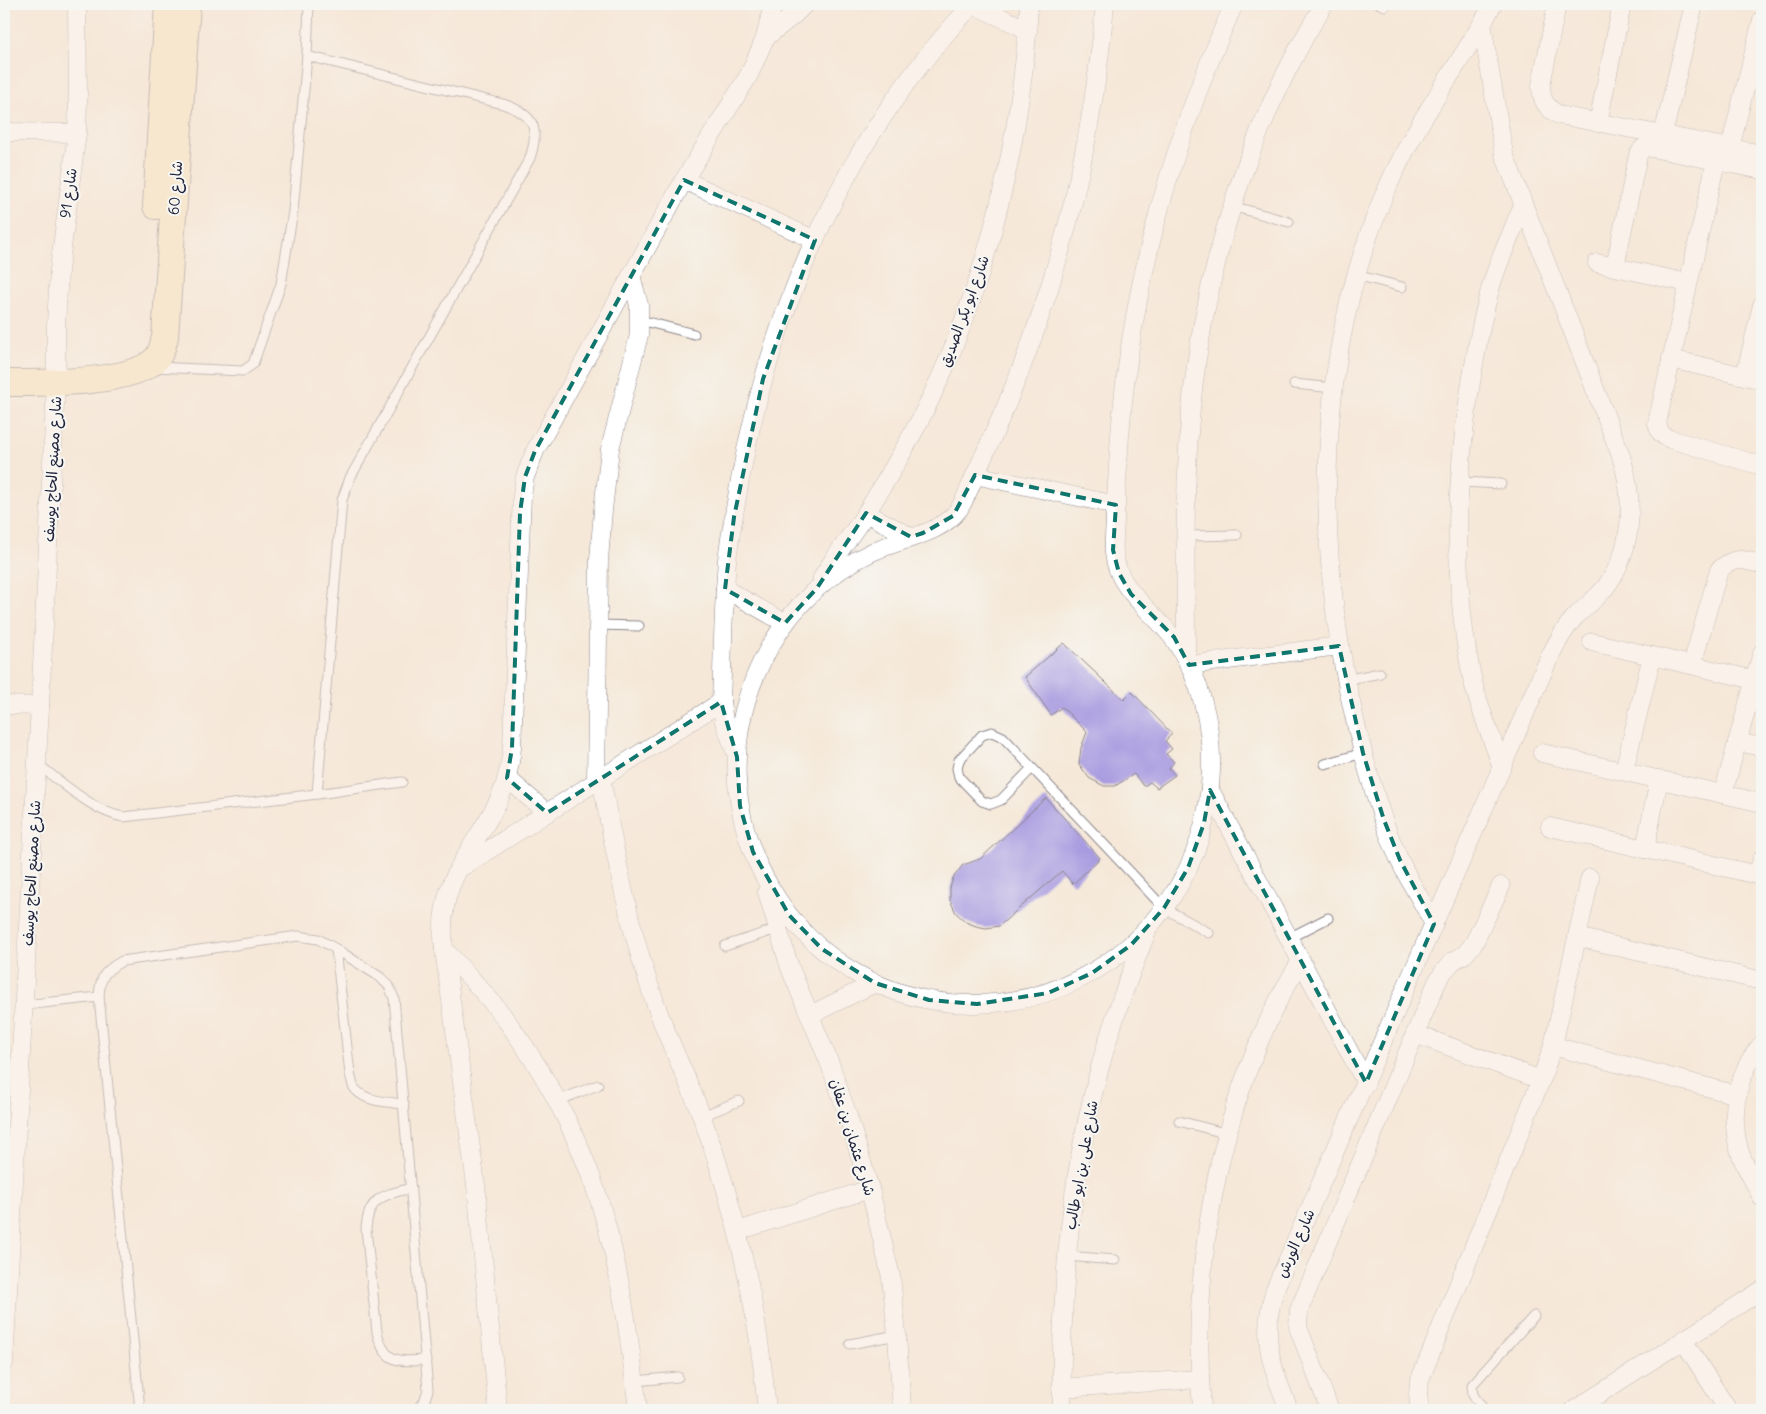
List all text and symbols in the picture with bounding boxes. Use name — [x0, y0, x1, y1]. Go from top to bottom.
street label: شارع 60 — [164, 160, 187, 216]
street label: شارع 91 — [55, 167, 82, 220]
street label: شارع ابو بكر الصديق — [935, 253, 994, 370]
street label: شارع مصنع الحاج يوسف — [39, 396, 67, 543]
street label: شارع مصنع الحاج يوسف — [18, 800, 46, 947]
street label: شارع عثمان بن عفان — [825, 1076, 880, 1198]
street label: شارع على بن ابو طالب — [1060, 1099, 1103, 1231]
street label: شارع الورش — [1271, 1206, 1319, 1281]

